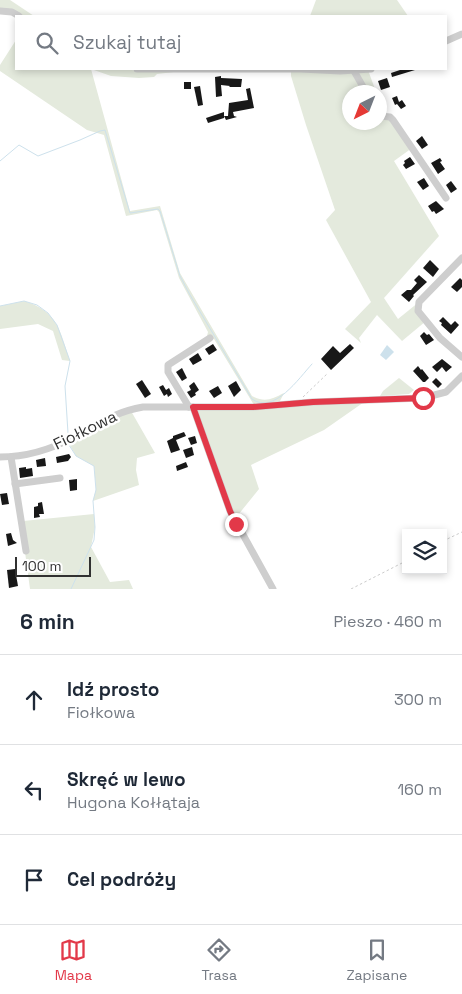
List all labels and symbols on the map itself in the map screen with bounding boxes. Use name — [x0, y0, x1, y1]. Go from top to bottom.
north arrow — [342, 85, 387, 130]
route start — [412, 387, 435, 410]
street label: Fiołkowa — [50, 406, 120, 454]
route end — [225, 513, 248, 536]
scale bar — [15, 554, 91, 577]

